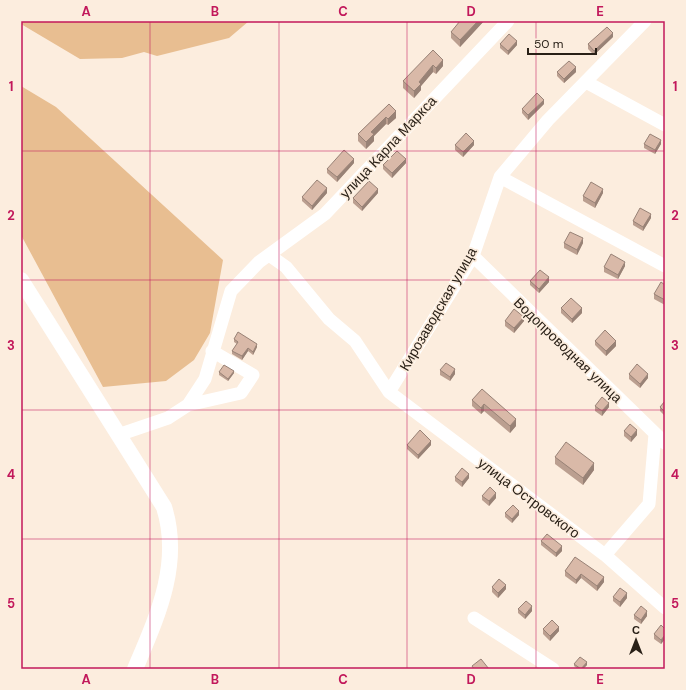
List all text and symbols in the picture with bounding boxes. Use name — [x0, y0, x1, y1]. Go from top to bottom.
text: A — [81, 3, 91, 20]
text: B — [211, 3, 219, 20]
text: C — [338, 3, 348, 20]
text: D — [466, 3, 476, 20]
text: E — [596, 3, 604, 20]
scale bar — [528, 30, 596, 56]
text: 50 m — [534, 36, 563, 52]
text: 1 — [9, 78, 13, 95]
text: 1 — [673, 78, 677, 95]
street label: улица Карла Маркса — [336, 92, 440, 202]
text: 2 — [7, 207, 15, 224]
text: 2 — [671, 207, 679, 224]
street label: Кирозаводская улица — [395, 244, 481, 374]
street label: Водопроводная улица — [510, 293, 626, 407]
text: 3 — [7, 337, 15, 354]
text: 3 — [671, 337, 679, 354]
street label: улица Островского — [474, 454, 584, 542]
text: 4 — [7, 466, 15, 483]
text: 4 — [671, 466, 679, 483]
text: 5 — [7, 595, 15, 612]
text: 5 — [671, 595, 679, 612]
north arrow — [616, 620, 656, 660]
text: С — [632, 623, 640, 637]
text: A — [81, 671, 91, 688]
text: B — [211, 671, 219, 688]
text: C — [338, 671, 348, 688]
text: D — [466, 671, 476, 688]
text: E — [596, 671, 604, 688]

